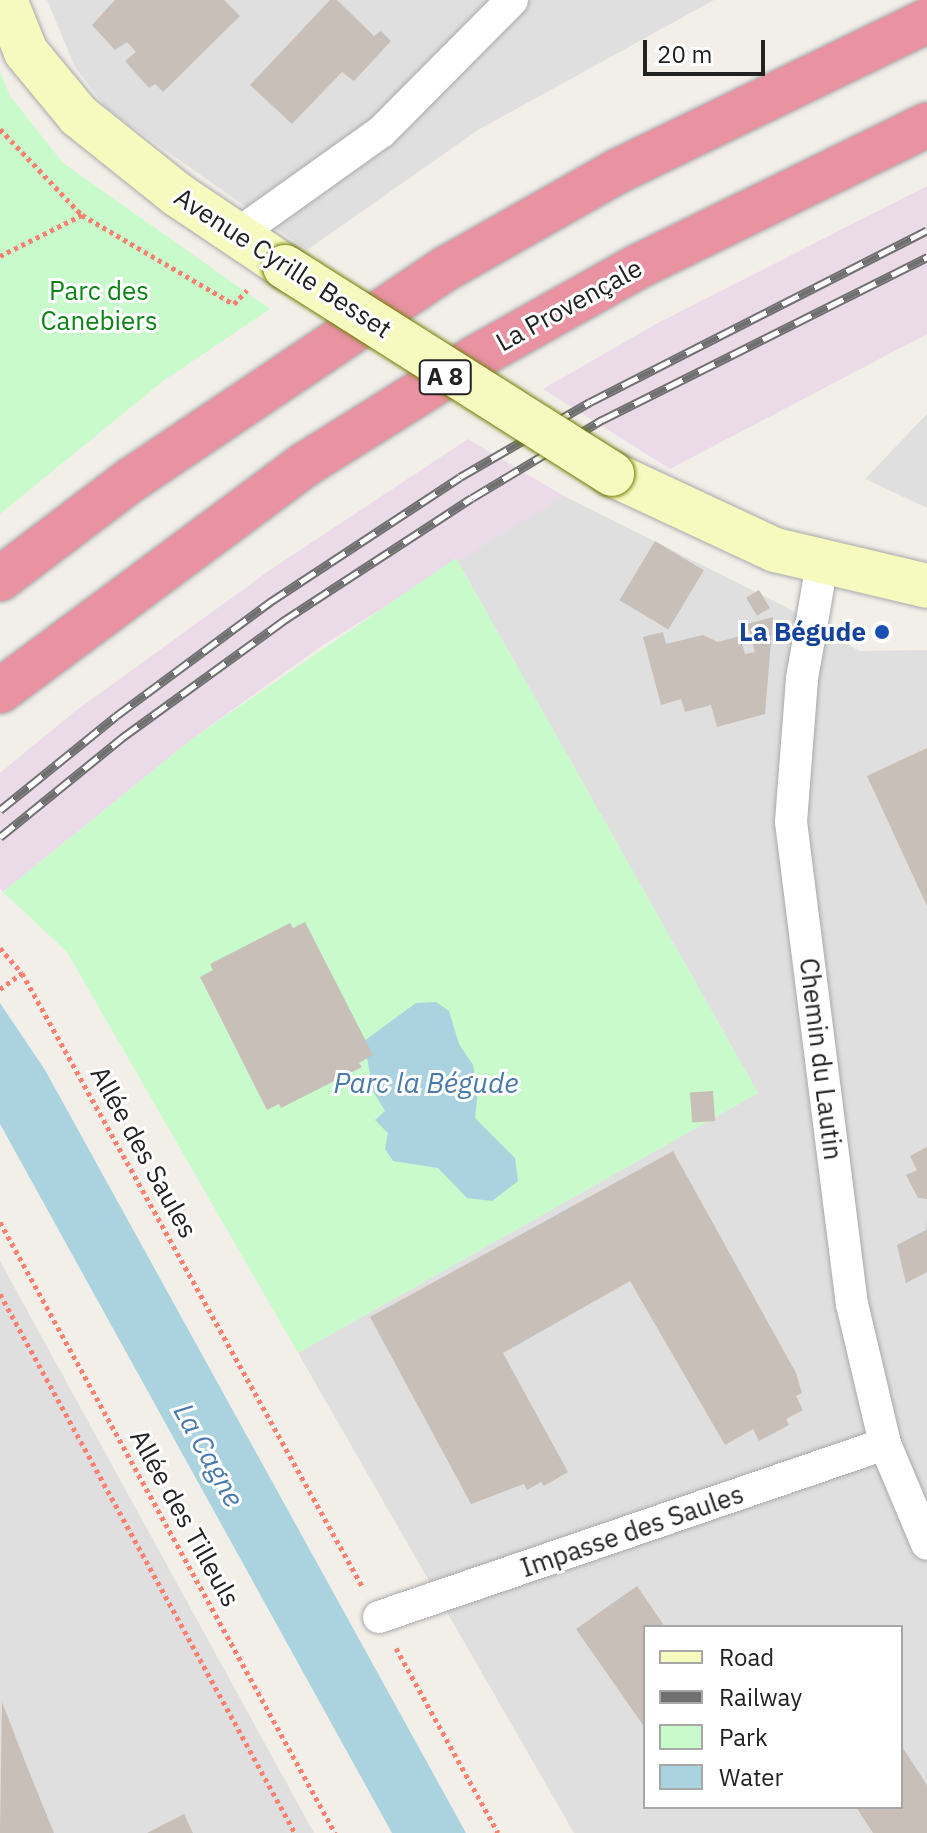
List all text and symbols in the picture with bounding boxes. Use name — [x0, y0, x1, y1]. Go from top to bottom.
scale bar — [647, 24, 769, 74]
text: 20 m — [657, 38, 712, 70]
street label: Avenue Cyrille Besset — [169, 181, 397, 345]
street label: La Provençale — [490, 252, 648, 358]
park label: Parc des Canebiers — [40, 275, 158, 336]
road number: A 8 — [417, 357, 473, 397]
place label: La Bégude — [739, 616, 866, 648]
marker: La Bégude — [873, 623, 891, 641]
street label: Chemin du Lautin — [793, 956, 849, 1162]
street label: Allée des Saules — [84, 1061, 204, 1243]
water label: Parc la Bégude — [333, 1066, 519, 1100]
water label: La Cagne — [167, 1397, 251, 1513]
street label: Allée des Tilleuls — [123, 1424, 247, 1612]
street label: Impasse des Saules — [517, 1478, 747, 1584]
legend — [643, 1625, 903, 1809]
text: Road — [719, 1641, 774, 1673]
text: Railway — [719, 1681, 802, 1713]
text: Park — [719, 1721, 768, 1753]
text: Water — [719, 1761, 783, 1793]

